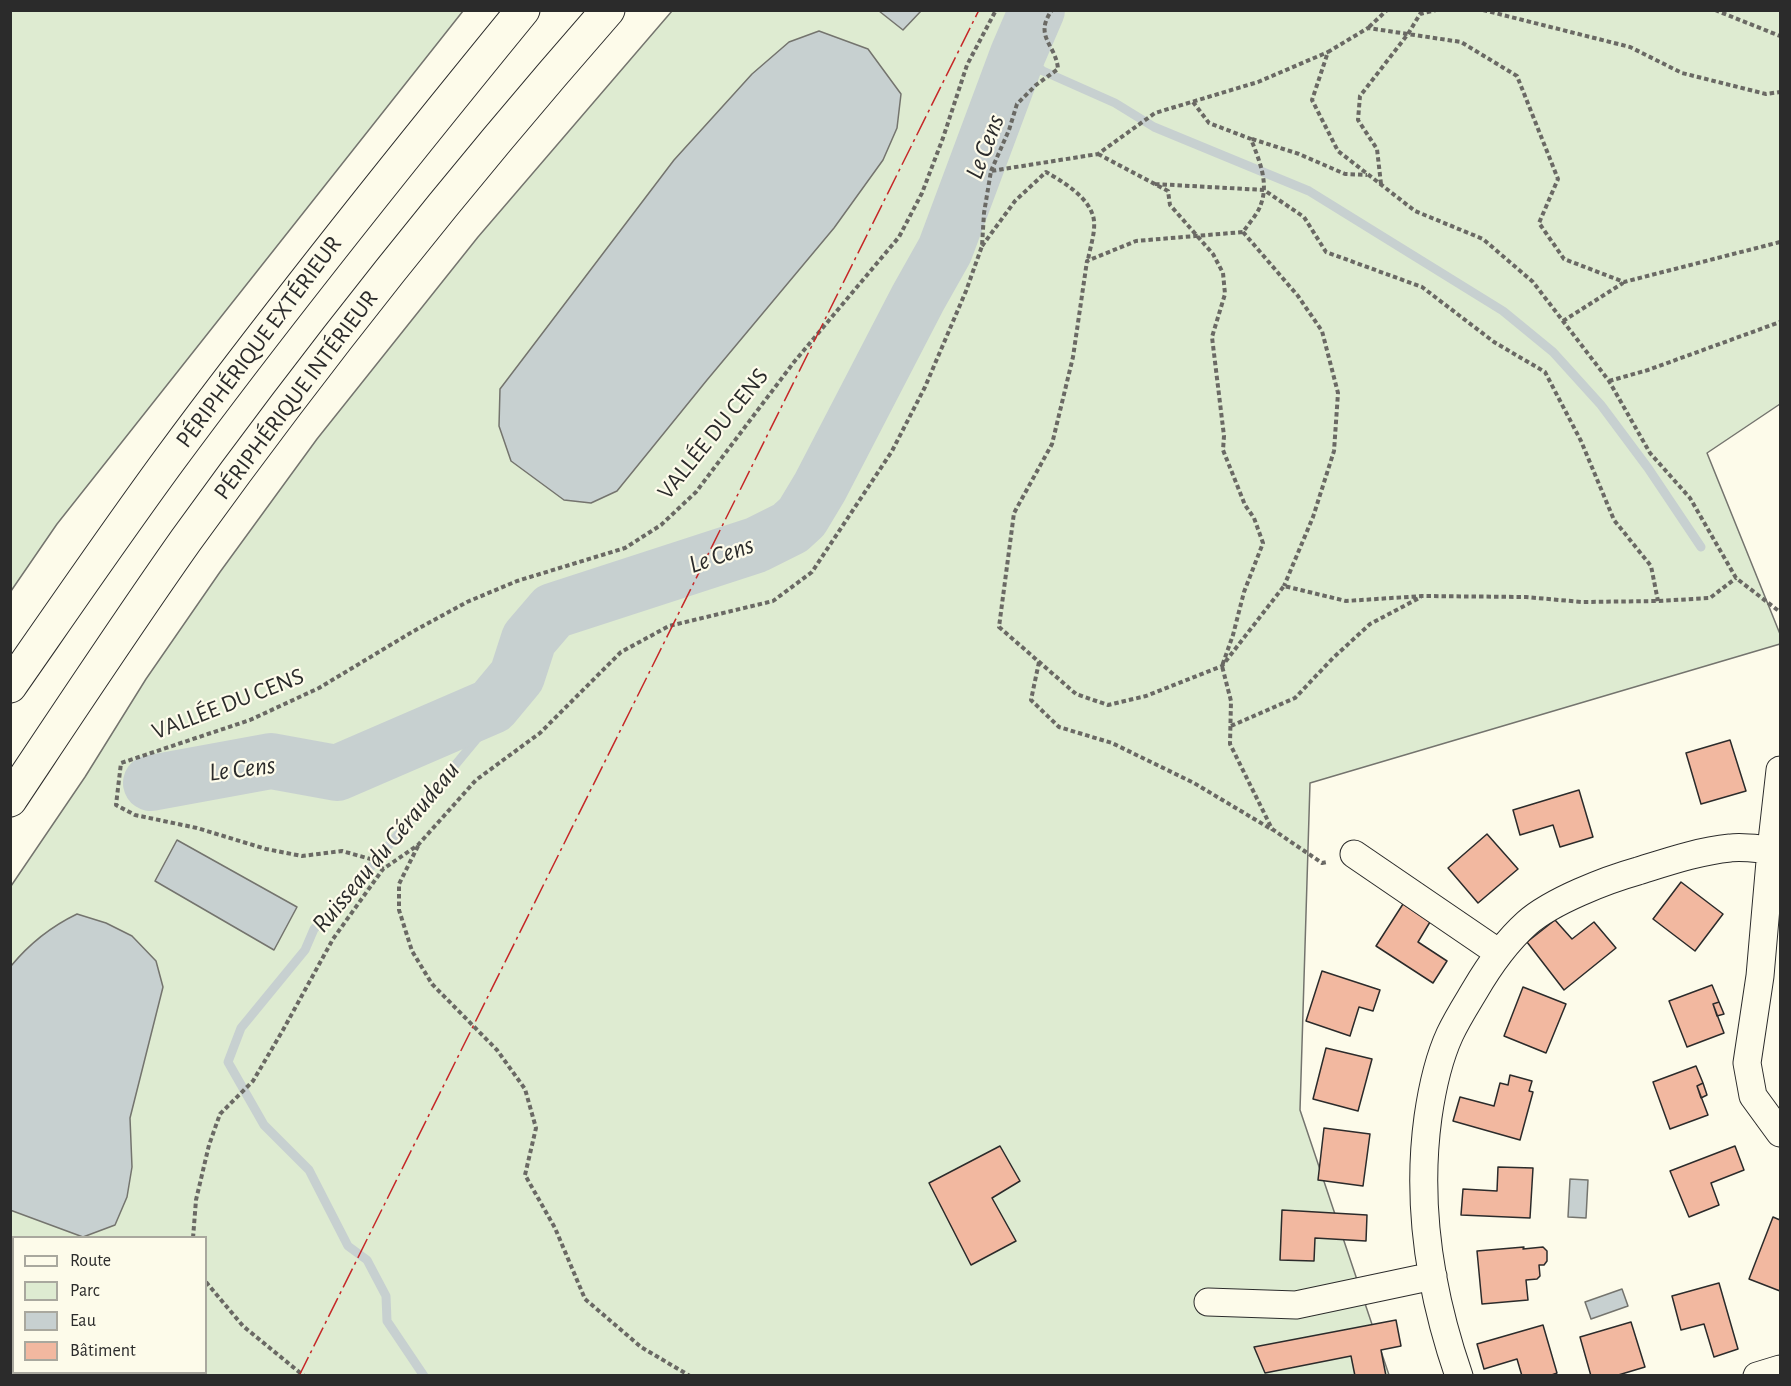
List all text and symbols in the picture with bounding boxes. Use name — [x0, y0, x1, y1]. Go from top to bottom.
water label: Le Cens — [959, 110, 1011, 184]
street label: PÉRIPHÉRIQUE EXTÉRIEUR — [170, 230, 348, 454]
street label: PÉRIPHÉRIQUE INTÉRIEUR — [208, 285, 384, 505]
street label: VALLÉE DU CENS — [651, 363, 775, 505]
water label: Le Cens — [685, 529, 757, 581]
street label: VALLÉE DU CENS — [148, 662, 308, 746]
water label: Le Cens — [207, 749, 277, 789]
water label: Ruisseau du Géraudeau — [305, 755, 467, 939]
legend — [12, 1236, 207, 1374]
text: Route — [70, 1252, 111, 1270]
text: Parc — [70, 1282, 100, 1300]
text: Eau — [70, 1312, 96, 1330]
text: Bâtiment — [70, 1342, 136, 1360]

